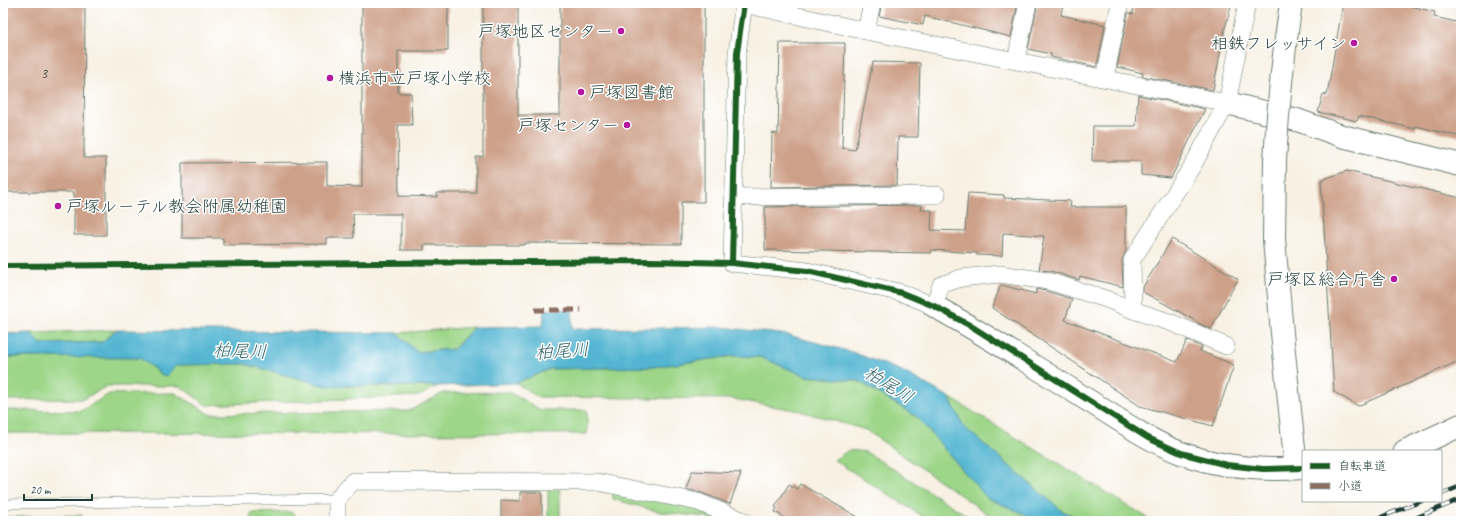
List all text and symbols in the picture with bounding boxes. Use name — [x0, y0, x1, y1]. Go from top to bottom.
place label: 戸塚地区センター — [478, 21, 613, 42]
marker: 戸塚地区センター — [616, 26, 626, 36]
place label: 相鉄フレッサイン — [1211, 33, 1346, 54]
marker: 相鉄フレッサイン — [1349, 38, 1359, 48]
house number: 3 — [41, 64, 49, 83]
place label: 横浜市立戸塚小学校 — [338, 68, 491, 89]
marker: 横浜市立戸塚小学校 — [325, 73, 335, 83]
place label: 戸塚図書館 — [589, 82, 674, 103]
marker: 戸塚図書館 — [576, 87, 586, 97]
place label: 戸塚センター — [518, 115, 619, 136]
marker: 戸塚センター — [622, 120, 632, 130]
place label: 戸塚ルーテル教会附属幼稚園 — [66, 196, 287, 217]
marker: 戸塚ルーテル教会附属幼稚園 — [53, 201, 63, 211]
place label: 戸塚区総合庁舎 — [1267, 269, 1386, 290]
marker: 戸塚区総合庁舎 — [1389, 274, 1399, 284]
water label: 柏尾川 — [534, 338, 590, 364]
water label: 柏尾川 — [213, 339, 267, 363]
water label: 柏尾川 — [860, 361, 918, 409]
legend — [1302, 450, 1442, 502]
text: 自転車道 — [1338, 458, 1386, 474]
scale bar — [24, 476, 92, 502]
text: 小道 — [1338, 478, 1362, 494]
text: 20 m — [30, 482, 52, 498]

